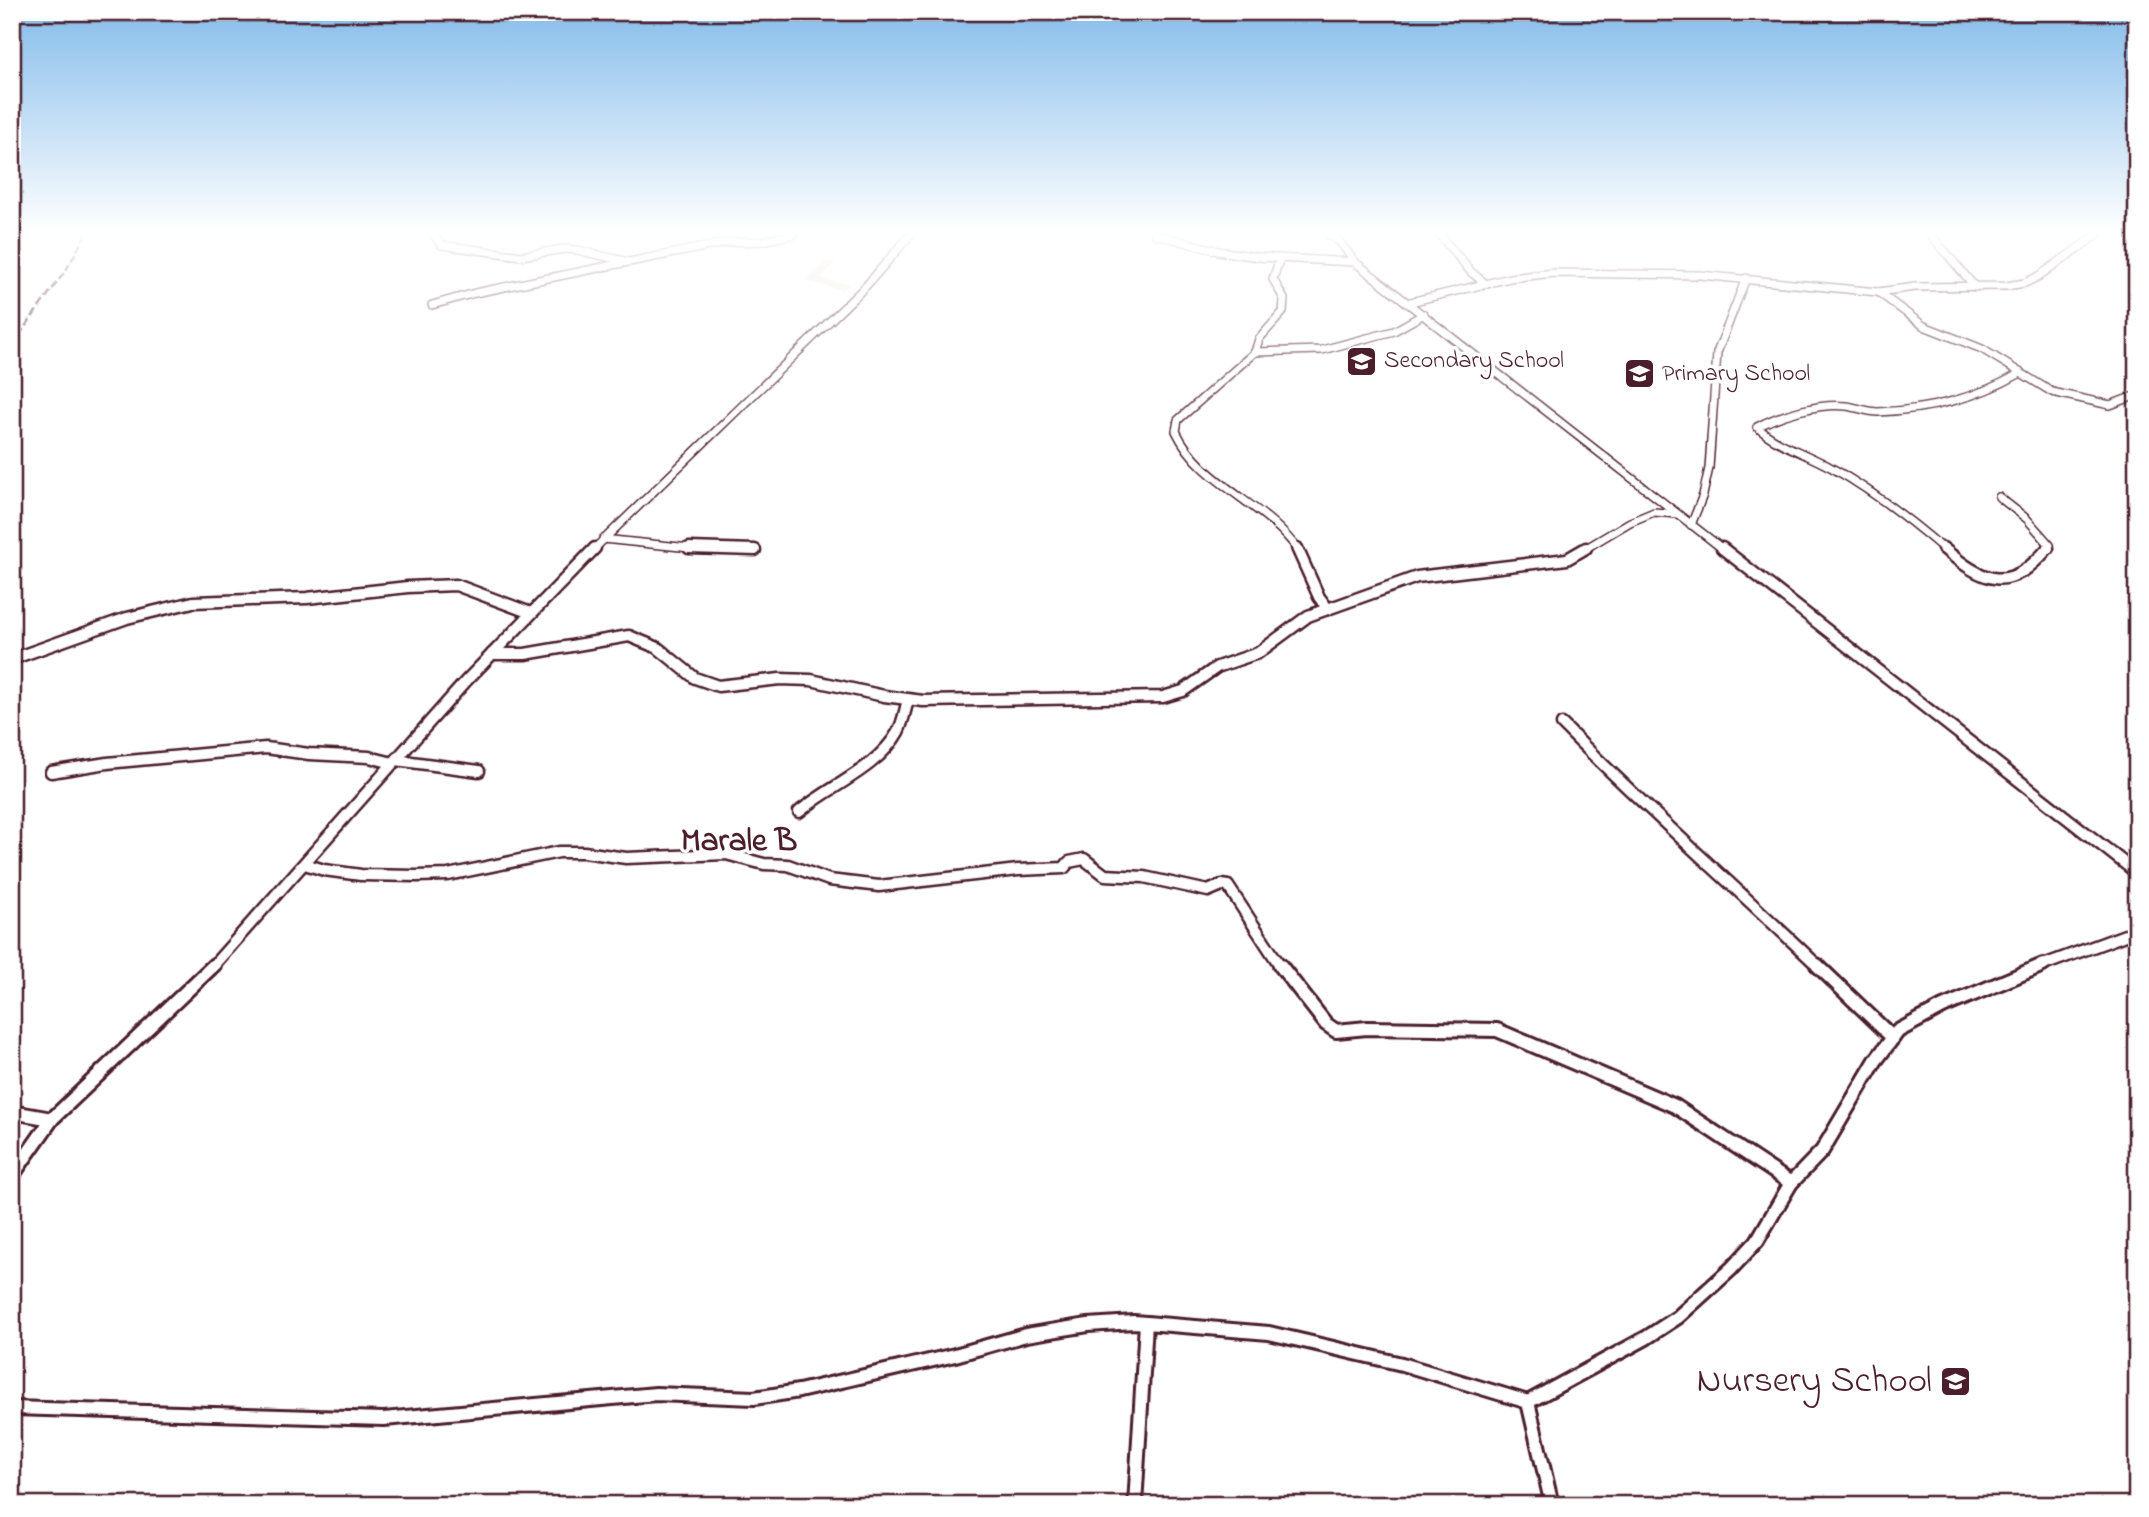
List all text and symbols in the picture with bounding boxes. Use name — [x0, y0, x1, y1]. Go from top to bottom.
school or university icon: Secondary School — [1344, 344, 1378, 378]
place label: Secondary School — [1384, 344, 1564, 380]
school or university icon: Primary School — [1622, 357, 1656, 391]
place label: Primary School — [1662, 357, 1810, 393]
district label: Marale B — [681, 818, 797, 866]
place label: Nursery School — [1696, 1355, 1932, 1409]
school or university icon: Nursery School — [1938, 1365, 1972, 1399]

